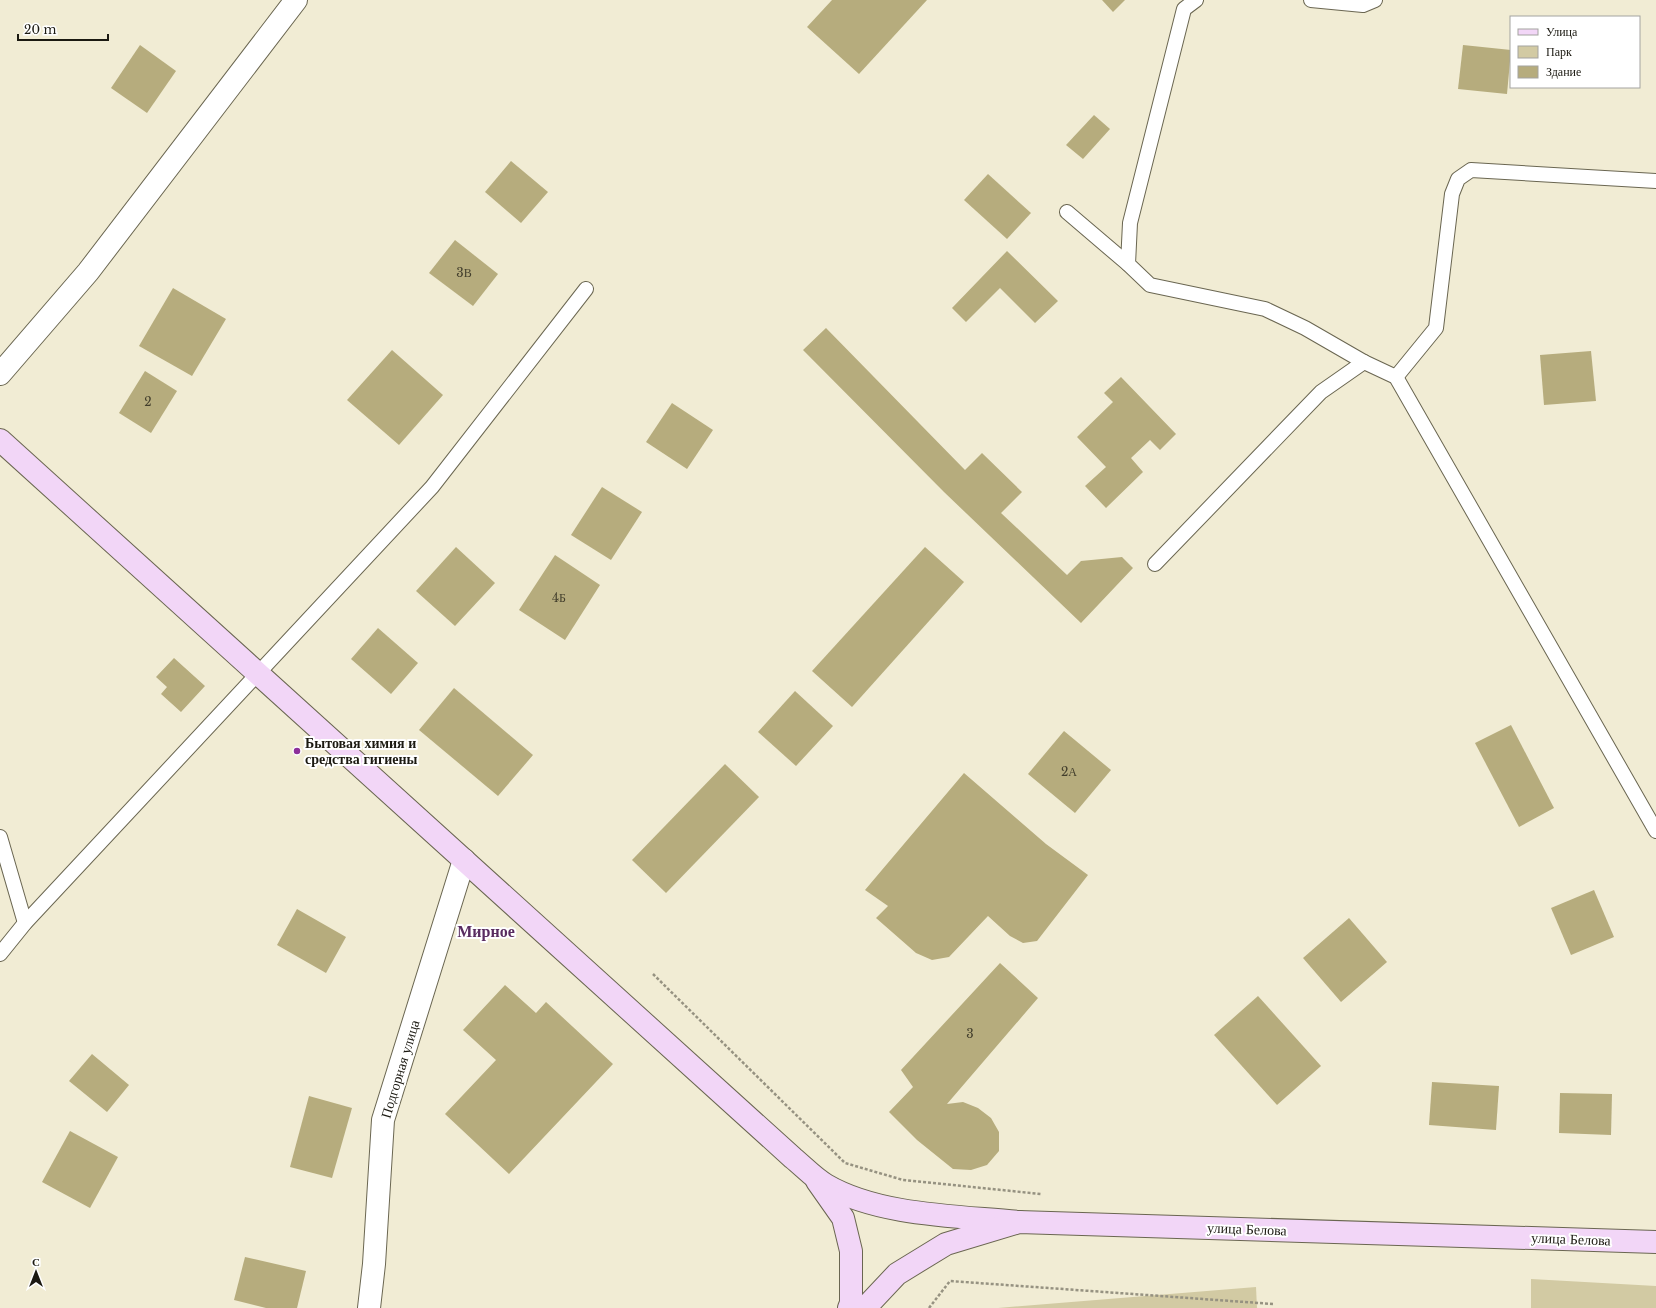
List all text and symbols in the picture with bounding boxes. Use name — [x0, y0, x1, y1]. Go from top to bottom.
scale bar — [18, 16, 108, 42]
legend — [1510, 16, 1640, 88]
text: 20 m — [24, 22, 56, 37]
text: Улица — [1546, 24, 1578, 39]
text: Парк — [1546, 44, 1572, 59]
text: Здание — [1546, 64, 1581, 79]
house number: 3В — [456, 265, 472, 280]
house number: 2 — [144, 394, 152, 409]
house number: 4Б — [552, 590, 566, 605]
place label: Бытовая химия и средства гигиены — [305, 734, 418, 768]
marker: Бытовая химия и средства гигиены — [292, 746, 302, 756]
house number: 2А — [1061, 764, 1077, 779]
district label: Мирное — [457, 921, 515, 941]
street label: Подгорная улица — [376, 1017, 424, 1120]
house number: 3 — [966, 1026, 974, 1041]
street label: улица Белова — [1207, 1219, 1288, 1239]
street label: улица Белова — [1531, 1229, 1612, 1249]
north arrow — [16, 1252, 56, 1292]
text: С — [32, 1255, 40, 1269]

